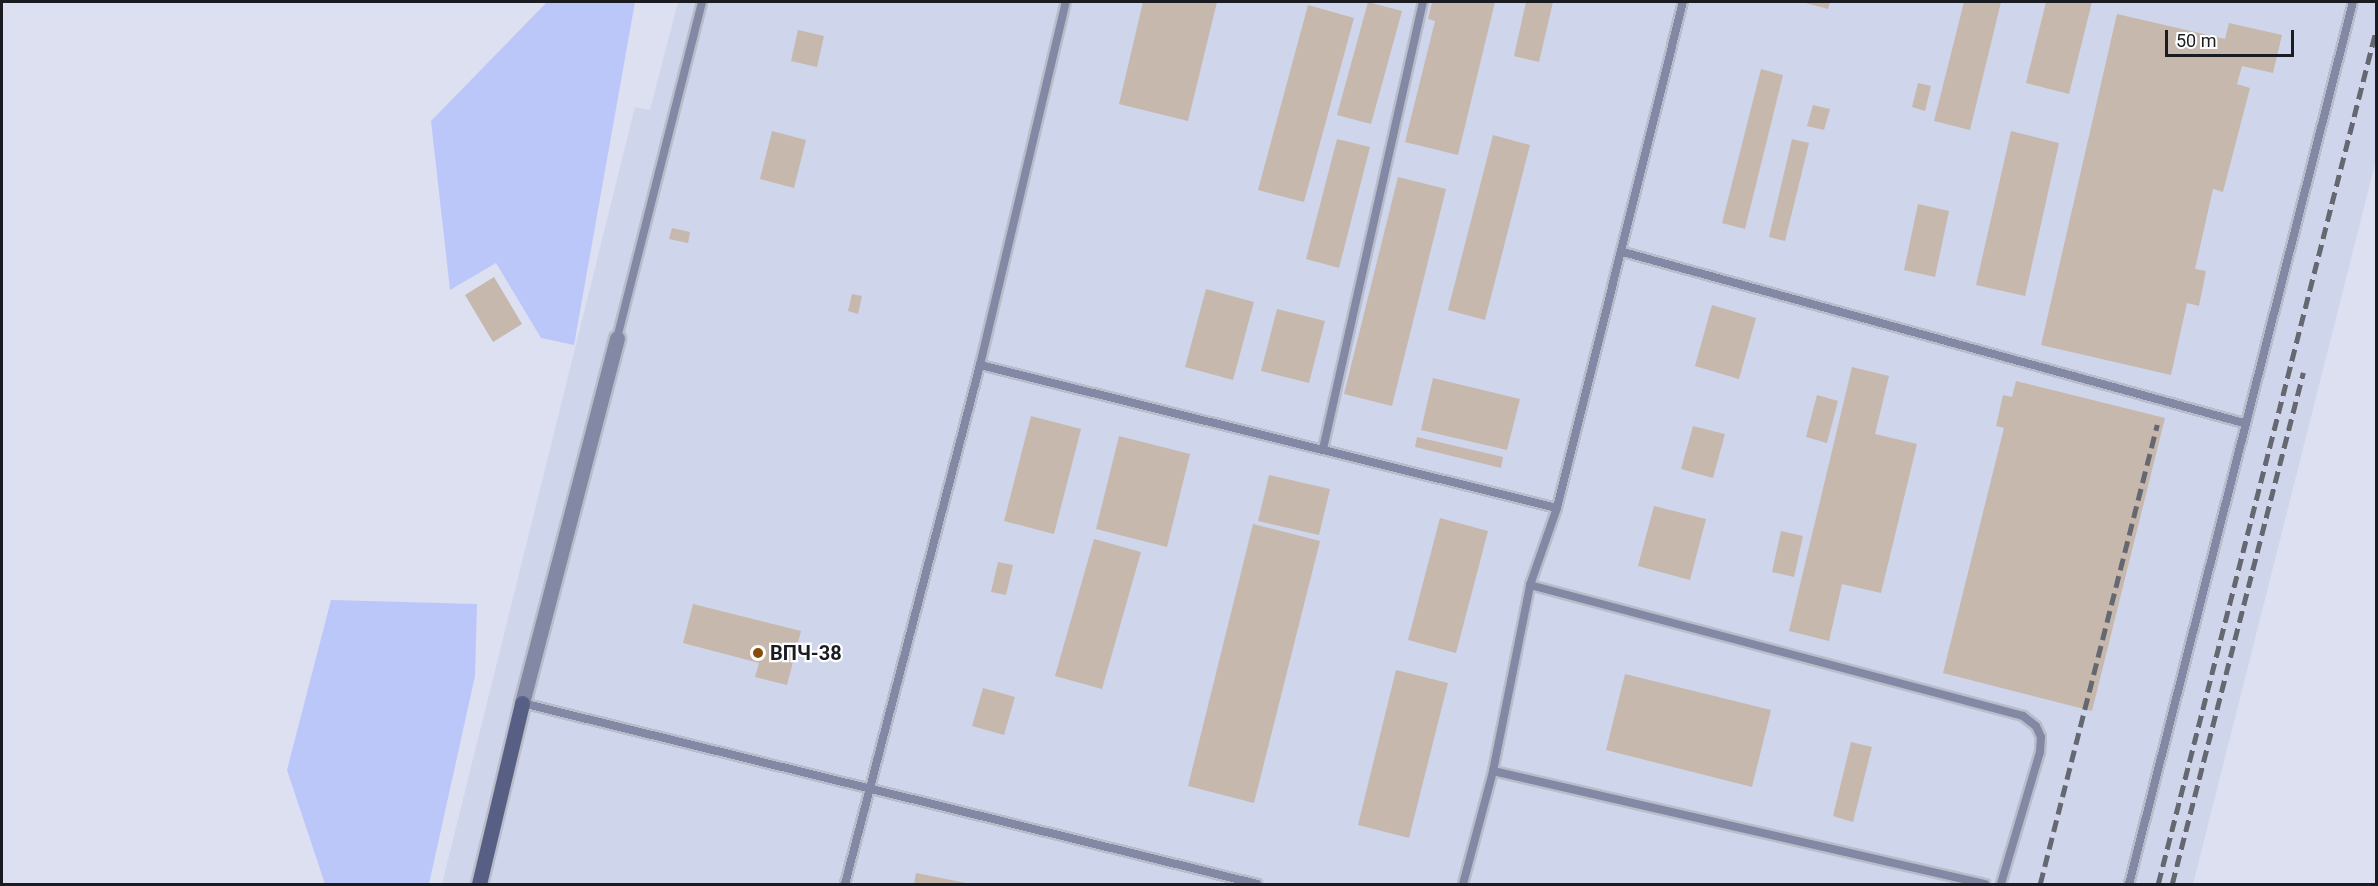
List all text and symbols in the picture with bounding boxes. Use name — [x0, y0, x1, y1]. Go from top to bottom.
scale bar — [2168, 18, 2297, 56]
text: 50 m — [2176, 30, 2216, 51]
place label: ВПЧ-38 — [770, 641, 842, 665]
marker: ВПЧ-38 — [751, 646, 765, 660]

